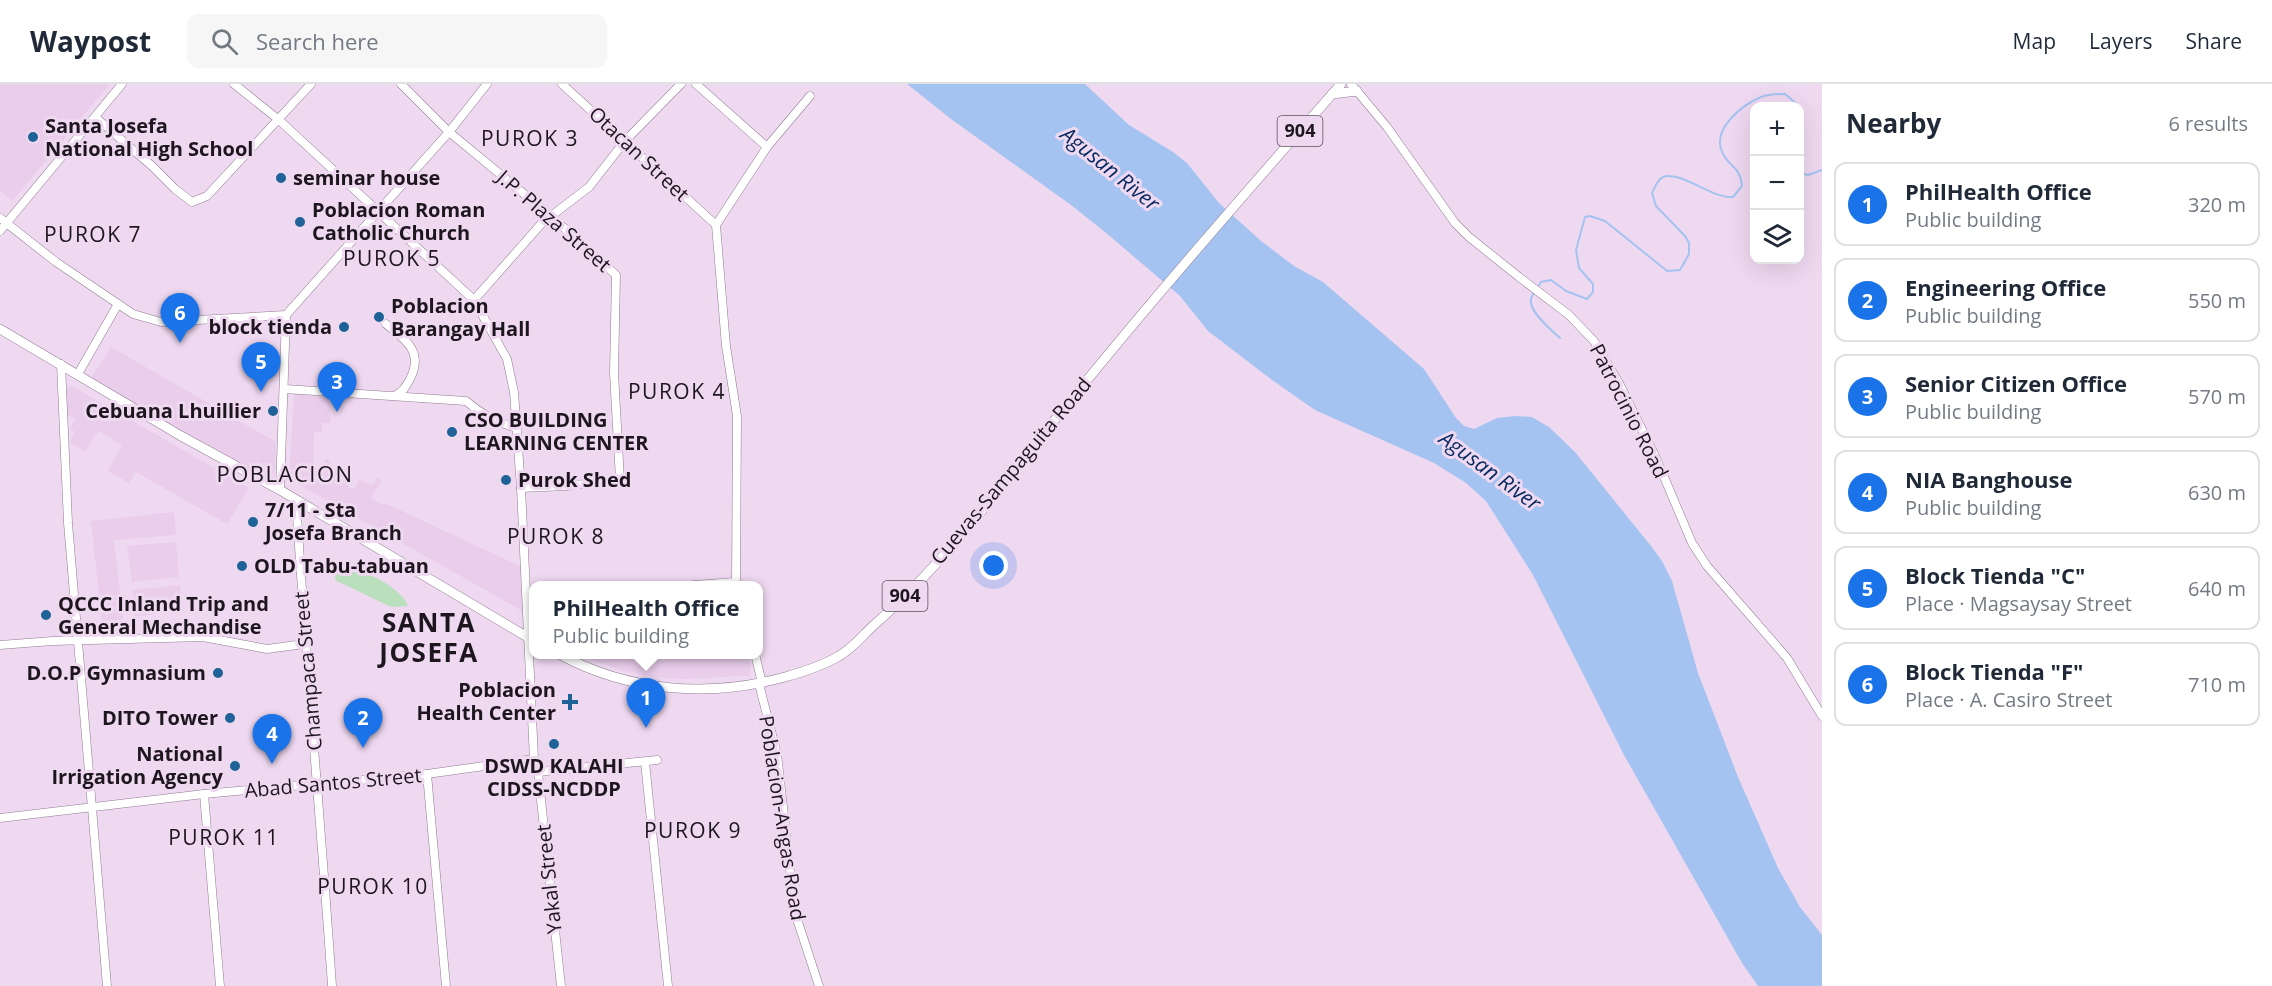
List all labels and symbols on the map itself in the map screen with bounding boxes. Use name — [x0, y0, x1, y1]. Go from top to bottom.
street label: Otacan Street — [583, 100, 695, 207]
place label: Santa Josefa National High School — [45, 112, 253, 162]
road number: 904 — [1278, 116, 1322, 146]
water label: Agusan River — [1054, 119, 1166, 217]
district label: PUROK 3 — [481, 124, 579, 152]
marker: Santa Josefa National High School — [26, 130, 40, 144]
street label: J.P. Plaza Street — [490, 162, 617, 278]
place label: seminar house — [293, 164, 440, 191]
marker: seminar house — [274, 171, 288, 185]
place label: Poblacion Roman Catholic Church — [312, 196, 485, 246]
marker: Poblacion Roman Catholic Church — [293, 215, 307, 229]
district label: PUROK 7 — [44, 220, 142, 248]
district label: PUROK 5 — [343, 244, 441, 272]
place label: Poblacion Barangay Hall — [391, 292, 530, 342]
pin: 6 — [160, 294, 200, 343]
marker: Poblacion Barangay Hall — [372, 310, 386, 324]
place label: block tienda — [208, 313, 332, 340]
marker: block tienda — [337, 320, 351, 334]
street label: Patrocinio Road — [1584, 339, 1675, 483]
pin: 5 — [242, 342, 280, 392]
pin: 3 — [318, 362, 356, 412]
street label: Cuevas-Sampaguita Road — [924, 371, 1097, 570]
district label: PUROK 4 — [628, 377, 726, 405]
place label: Cebuana Lhuillier — [85, 397, 261, 424]
marker: Cebuana Lhuillier — [266, 404, 280, 418]
place label: CSO BUILDING LEARNING CENTER — [464, 406, 649, 456]
water label: Agusan River — [1433, 423, 1548, 517]
marker: CSO BUILDING LEARNING CENTER — [445, 425, 459, 439]
district label: POBLACION — [216, 458, 354, 488]
place label: Purok Shed — [518, 466, 631, 493]
marker: Purok Shed — [499, 473, 513, 487]
place label: 7/11 - Sta Josefa Branch — [263, 496, 402, 546]
marker: 7/11 - Sta Josefa Branch — [246, 515, 260, 529]
district label: PUROK 8 — [507, 522, 605, 550]
your location — [979, 551, 1008, 580]
place label: OLD Tabu-tabuan — [254, 552, 429, 579]
marker: OLD Tabu-tabuan — [235, 559, 249, 573]
road number: 904 — [882, 581, 928, 611]
place label: QCCC Inland Trip and General Mechandise — [58, 590, 269, 640]
street label: Champaca Street — [287, 590, 328, 752]
district label: SANTA JOSEFA — [377, 604, 479, 670]
marker: QCCC Inland Trip and General Mechandise — [39, 608, 53, 622]
place label: D.O.P Gymnasium — [27, 659, 206, 686]
marker: D.O.P Gymnasium — [211, 666, 225, 680]
place label: Poblacion Health Center — [416, 676, 556, 726]
pin: 1 — [626, 678, 666, 728]
marker: Poblacion Health Center — [561, 693, 579, 711]
pin: 2 — [344, 698, 382, 748]
place label: DITO Tower — [102, 704, 218, 731]
marker: DITO Tower — [223, 711, 237, 725]
street label: Poblacion-Angas Road — [753, 713, 812, 922]
pin: 4 — [252, 714, 292, 764]
marker: DSWD KALAHI CIDSS-NCDDP — [547, 737, 561, 751]
place label: National Irrigation Agency — [52, 740, 224, 790]
place label: DSWD KALAHI CIDSS-NCDDP — [484, 752, 624, 802]
marker: National Irrigation Agency — [228, 759, 242, 773]
street label: Abad Santos Street — [243, 761, 423, 804]
district label: PUROK 9 — [644, 816, 742, 844]
district label: PUROK 11 — [168, 823, 280, 851]
street label: Yakal Street — [529, 823, 568, 935]
district label: PUROK 10 — [317, 872, 429, 900]

